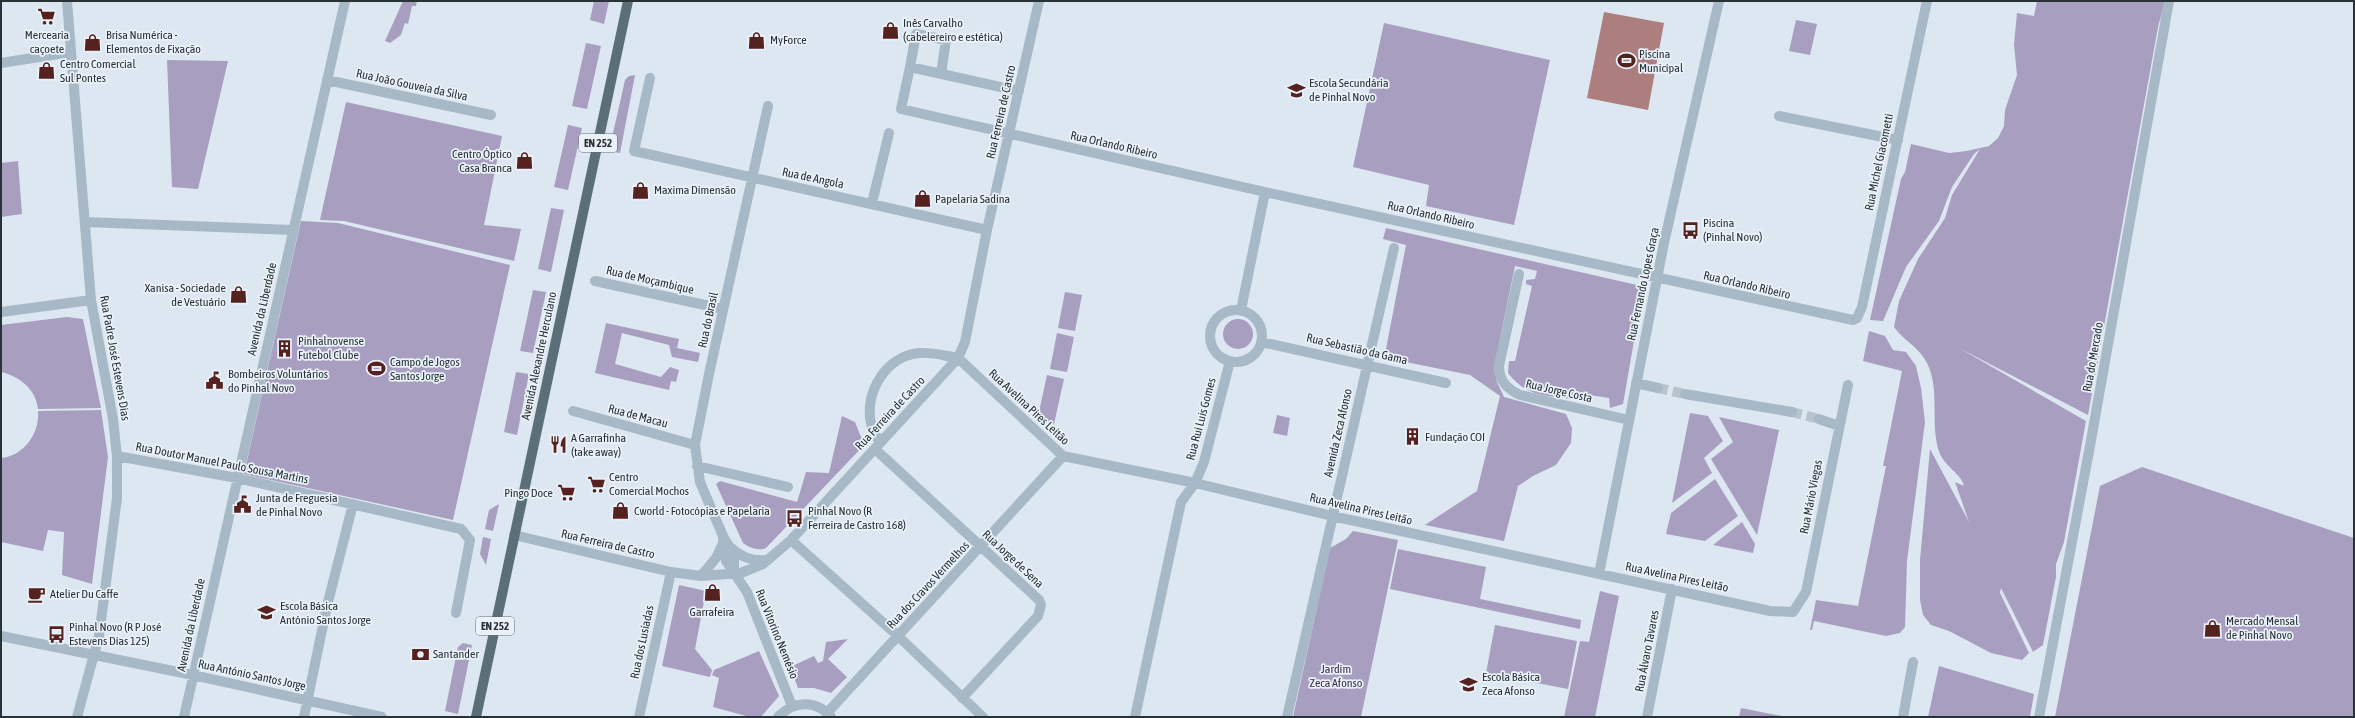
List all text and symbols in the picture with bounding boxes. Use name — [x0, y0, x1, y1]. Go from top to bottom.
supermarket icon: Mercearia caçoete — [37, 6, 57, 26]
place label: Inês Carvalho (cabelereiro e estética) — [903, 16, 1003, 44]
shop icon: Inês Carvalho (cabelereiro e estética) — [880, 20, 900, 40]
place label: Mercearia caçoete — [25, 28, 69, 56]
place label: Brisa Numérica - Elementos de Fixação — [106, 28, 201, 56]
shop icon: MyForce — [747, 30, 767, 50]
shop icon: Brisa Numérica - Elementos de Fixação — [83, 32, 103, 52]
place label: MyForce — [770, 33, 807, 47]
place label: Piscina Municipal — [1639, 47, 1684, 75]
sports icon: Piscina Municipal — [1616, 51, 1636, 71]
place label: Centro Comercial Sul Pontes — [60, 57, 136, 85]
shop icon: Centro Comercial Sul Pontes — [37, 61, 57, 81]
street label: Rua Ferreira de Castro — [983, 64, 1019, 160]
street label: Rua João Gouveia da Silva — [355, 66, 469, 104]
place label: Escola Secundária de Pinhal Novo — [1309, 76, 1388, 104]
school or university icon: Escola Secundária de Pinhal Novo — [1286, 80, 1306, 100]
street label: Rua Michel Giacometti — [1862, 112, 1896, 212]
street label: Rua Orlando Ribeiro — [1069, 128, 1159, 162]
road number: EN 252 — [579, 134, 617, 152]
place label: Centro Óptico Casa Branca — [452, 147, 512, 175]
shop icon: Centro Óptico Casa Branca — [515, 151, 535, 171]
street label: Rua de Angola — [781, 165, 845, 191]
shop icon: Maxima Dimensão — [631, 180, 651, 200]
place label: Maxima Dimensão — [654, 183, 736, 197]
shop icon: Papelaria Sadina — [912, 189, 932, 209]
place label: Papelaria Sadina — [935, 192, 1010, 206]
street label: Rua Orlando Ribeiro — [1386, 198, 1476, 232]
place label: Piscina (Pinhal Novo) — [1703, 216, 1762, 244]
bus stop icon: Piscina (Pinhal Novo) — [1680, 220, 1700, 240]
street label: Rua Fernando Lopes Graça — [1624, 226, 1662, 342]
street label: Avenida da Liberdade — [244, 261, 280, 357]
street label: Rua de Moçambique — [605, 263, 695, 297]
street label: Rua Orlando Ribeiro — [1702, 268, 1792, 302]
place label: Xanisa - Sociedade de Vestuário — [145, 281, 226, 309]
shop icon: Xanisa - Sociedade de Vestuário — [229, 285, 249, 305]
street label: Avenida Alexandre Herculano — [519, 290, 560, 421]
street label: Rua do Brasil — [695, 290, 721, 349]
street label: Rua Padre José Estevens Dias — [97, 294, 133, 422]
street label: Rua do Mercado — [2080, 321, 2106, 393]
street label: Rua Sebastião da Gama — [1305, 331, 1409, 367]
place label: Pinhalnovense Futebol Clube — [298, 334, 364, 362]
building icon: Pinhalnovense Futebol Clube — [275, 338, 295, 358]
place label: Campo de Jogos Santos Jorge — [390, 355, 460, 383]
sports icon: Campo de Jogos Santos Jorge — [367, 359, 387, 379]
street label: Rua Avelina Pires Leitão — [986, 366, 1072, 448]
place label: Bombeiros Voluntários do Pinhal Novo — [228, 367, 328, 395]
public building icon: Bombeiros Voluntários do Pinhal Novo — [205, 371, 225, 391]
street label: Rua Ferreira de Castro — [852, 373, 928, 453]
street label: Rua Rui Luis Gomes — [1183, 376, 1219, 462]
street label: Rua Jorge Costa — [1524, 377, 1594, 405]
street label: Avenida Zeca Afonso — [1321, 387, 1355, 479]
street label: Rua de Macau — [607, 401, 670, 431]
building icon: Fundação COI — [1402, 427, 1422, 447]
place label: Fundação COI — [1425, 430, 1485, 444]
place label: A Garrafinha (take away) — [571, 431, 626, 459]
restaurant icon: A Garrafinha (take away) — [548, 435, 568, 455]
street label: Rua Doutor Manuel Paulo Sousa Martins — [135, 439, 309, 487]
street label: Rua Mário Viegas — [1797, 459, 1825, 535]
place label: Centro Comercial Mochos — [609, 470, 689, 498]
supermarket icon: Centro Comercial Mochos — [586, 474, 606, 494]
supermarket icon: Pingo Doce — [556, 483, 576, 503]
place label: Pingo Doce — [504, 486, 553, 500]
street label: Rua Avelina Pires Leitão — [1308, 490, 1414, 528]
place label: Junta de Freguesia de Pinhal Novo — [256, 491, 337, 519]
public building icon: Junta de Freguesia de Pinhal Novo — [233, 495, 253, 515]
shop icon: Cworld - Fotocópias e Papelaria — [611, 501, 631, 521]
place label: Cworld - Fotocópias e Papelaria — [634, 504, 770, 518]
place label: Pinhal Novo (R Ferreira de Castro 168) — [808, 504, 906, 532]
bus stop icon: Pinhal Novo (R Ferreira de Castro 168) — [785, 508, 805, 528]
street label: Rua Ferreira de Castro — [560, 526, 656, 562]
street label: Rua Jorge de Sena — [980, 527, 1046, 591]
street label: Rua dos Cravos Vermelhos — [884, 538, 972, 632]
street label: Rua Avelina Pires Leitão — [1624, 559, 1730, 595]
street label: Avenida da Liberdade — [174, 577, 208, 673]
shop icon: Garrafeira — [702, 583, 722, 603]
cafe icon: Atelier Du Caffe — [27, 584, 47, 604]
place label: Atelier Du Caffe — [50, 587, 118, 601]
street label: Rua Vitorino Nemésio — [753, 587, 801, 681]
place label: Escola Básica António Santos Jorge — [280, 599, 371, 627]
school or university icon: Escola Básica António Santos Jorge — [257, 603, 277, 623]
street label: Rua dos Lusíadas — [627, 604, 657, 680]
place label: Garrafeira — [690, 605, 734, 619]
street label: Rua Álvaro Tavares — [1632, 609, 1662, 693]
place label: Mercado Mensal de Pinhal Novo — [2226, 614, 2299, 642]
road number: EN 252 — [476, 617, 514, 635]
shop icon: Mercado Mensal de Pinhal Novo — [2203, 618, 2223, 638]
place label: Pinhal Novo (R P José Estevens Dias 125) — [69, 620, 161, 648]
bus stop icon: Pinhal Novo (R P José Estevens Dias 125) — [46, 624, 66, 644]
bank icon: Santander — [410, 644, 430, 664]
place label: Santander — [433, 647, 479, 661]
street label: Rua António Santos Jorge — [197, 657, 307, 693]
park label: Jardim Zeca Afonso — [1310, 662, 1363, 690]
place label: Escola Básica Zeca Afonso — [1482, 670, 1540, 698]
school or university icon: Escola Básica Zeca Afonso — [1459, 674, 1479, 694]

